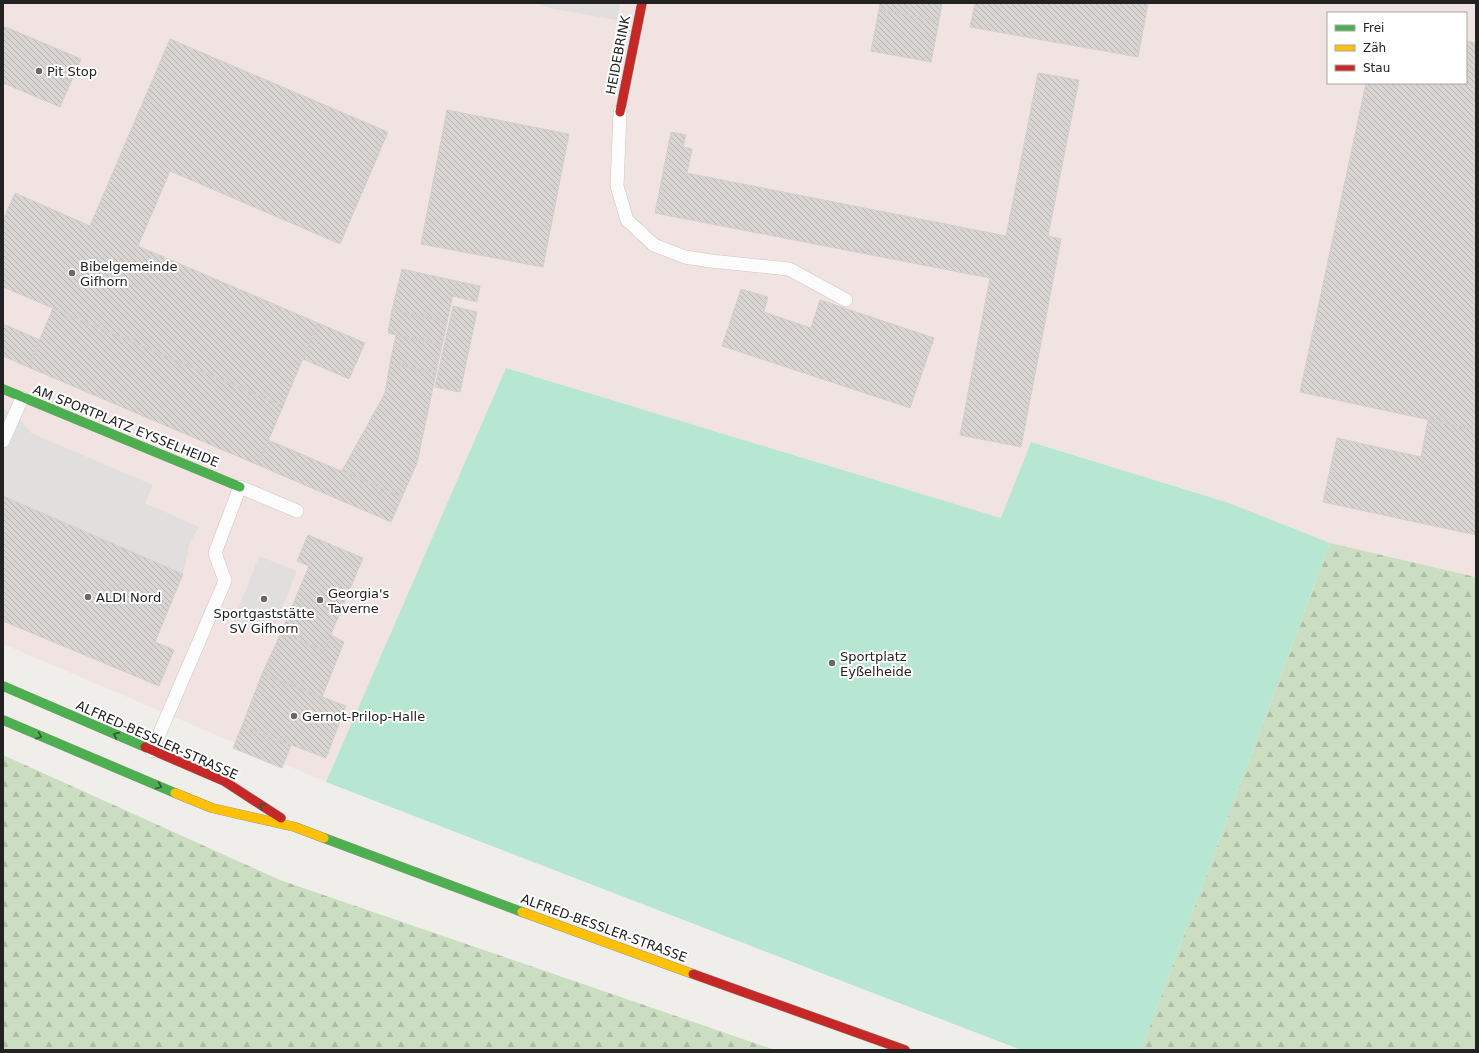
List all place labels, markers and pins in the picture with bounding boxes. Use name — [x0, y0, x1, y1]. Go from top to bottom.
place label: Pit Stop — [47, 64, 97, 79]
marker: Pit Stop — [34, 66, 44, 76]
place label: Bibelgemeinde Gifhorn — [80, 259, 177, 289]
marker: Bibelgemeinde Gifhorn — [67, 268, 77, 278]
place label: Georgia's Taverne — [327, 586, 390, 616]
place label: ALDI Nord — [96, 590, 161, 605]
marker: ALDI Nord — [83, 592, 93, 602]
marker: Sportgaststätte SV Gifhorn — [259, 594, 269, 604]
marker: Georgia's Taverne — [315, 595, 325, 605]
place label: Sportgaststätte SV Gifhorn — [213, 606, 315, 636]
place label: Sportplatz Eyßelheide — [840, 649, 912, 679]
marker: Sportplatz Eyßelheide — [827, 658, 837, 668]
place label: Gernot-Prilop-Halle — [302, 709, 425, 724]
marker: Gernot-Prilop-Halle — [289, 711, 299, 721]

